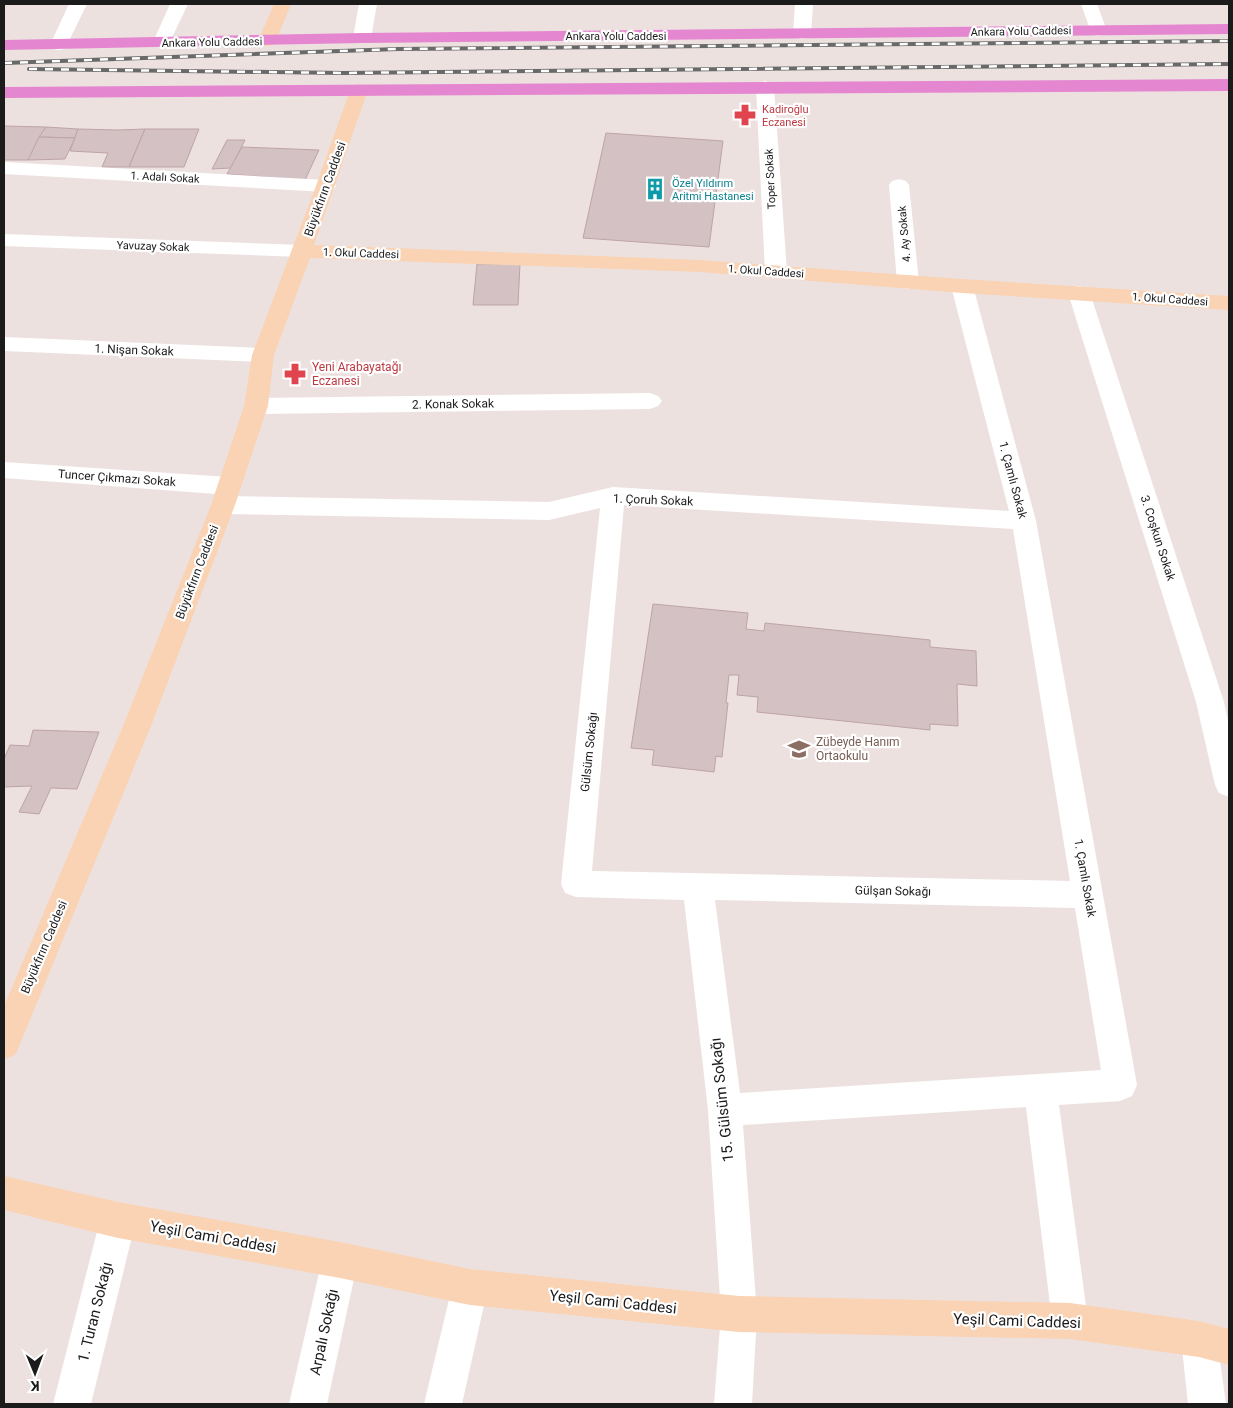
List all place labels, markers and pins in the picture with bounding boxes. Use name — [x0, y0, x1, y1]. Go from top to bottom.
pharmacy icon: Kadiroğlu Eczanesi — [732, 102, 758, 128]
place label: Kadiroğlu Eczanesi — [762, 103, 809, 129]
building icon: Özel Yıldırım Aritmi Hastanesi — [642, 176, 668, 202]
place label: Özel Yıldırım Aritmi Hastanesi — [672, 177, 754, 203]
place label: Yeni Arabayatağı Eczanesi — [312, 360, 401, 388]
pharmacy icon: Yeni Arabayatağı Eczanesi — [282, 361, 308, 387]
place label: Zübeyde Hanım Ortaokulu — [816, 735, 900, 763]
school or university icon: Zübeyde Hanım Ortaokulu — [786, 736, 812, 762]

